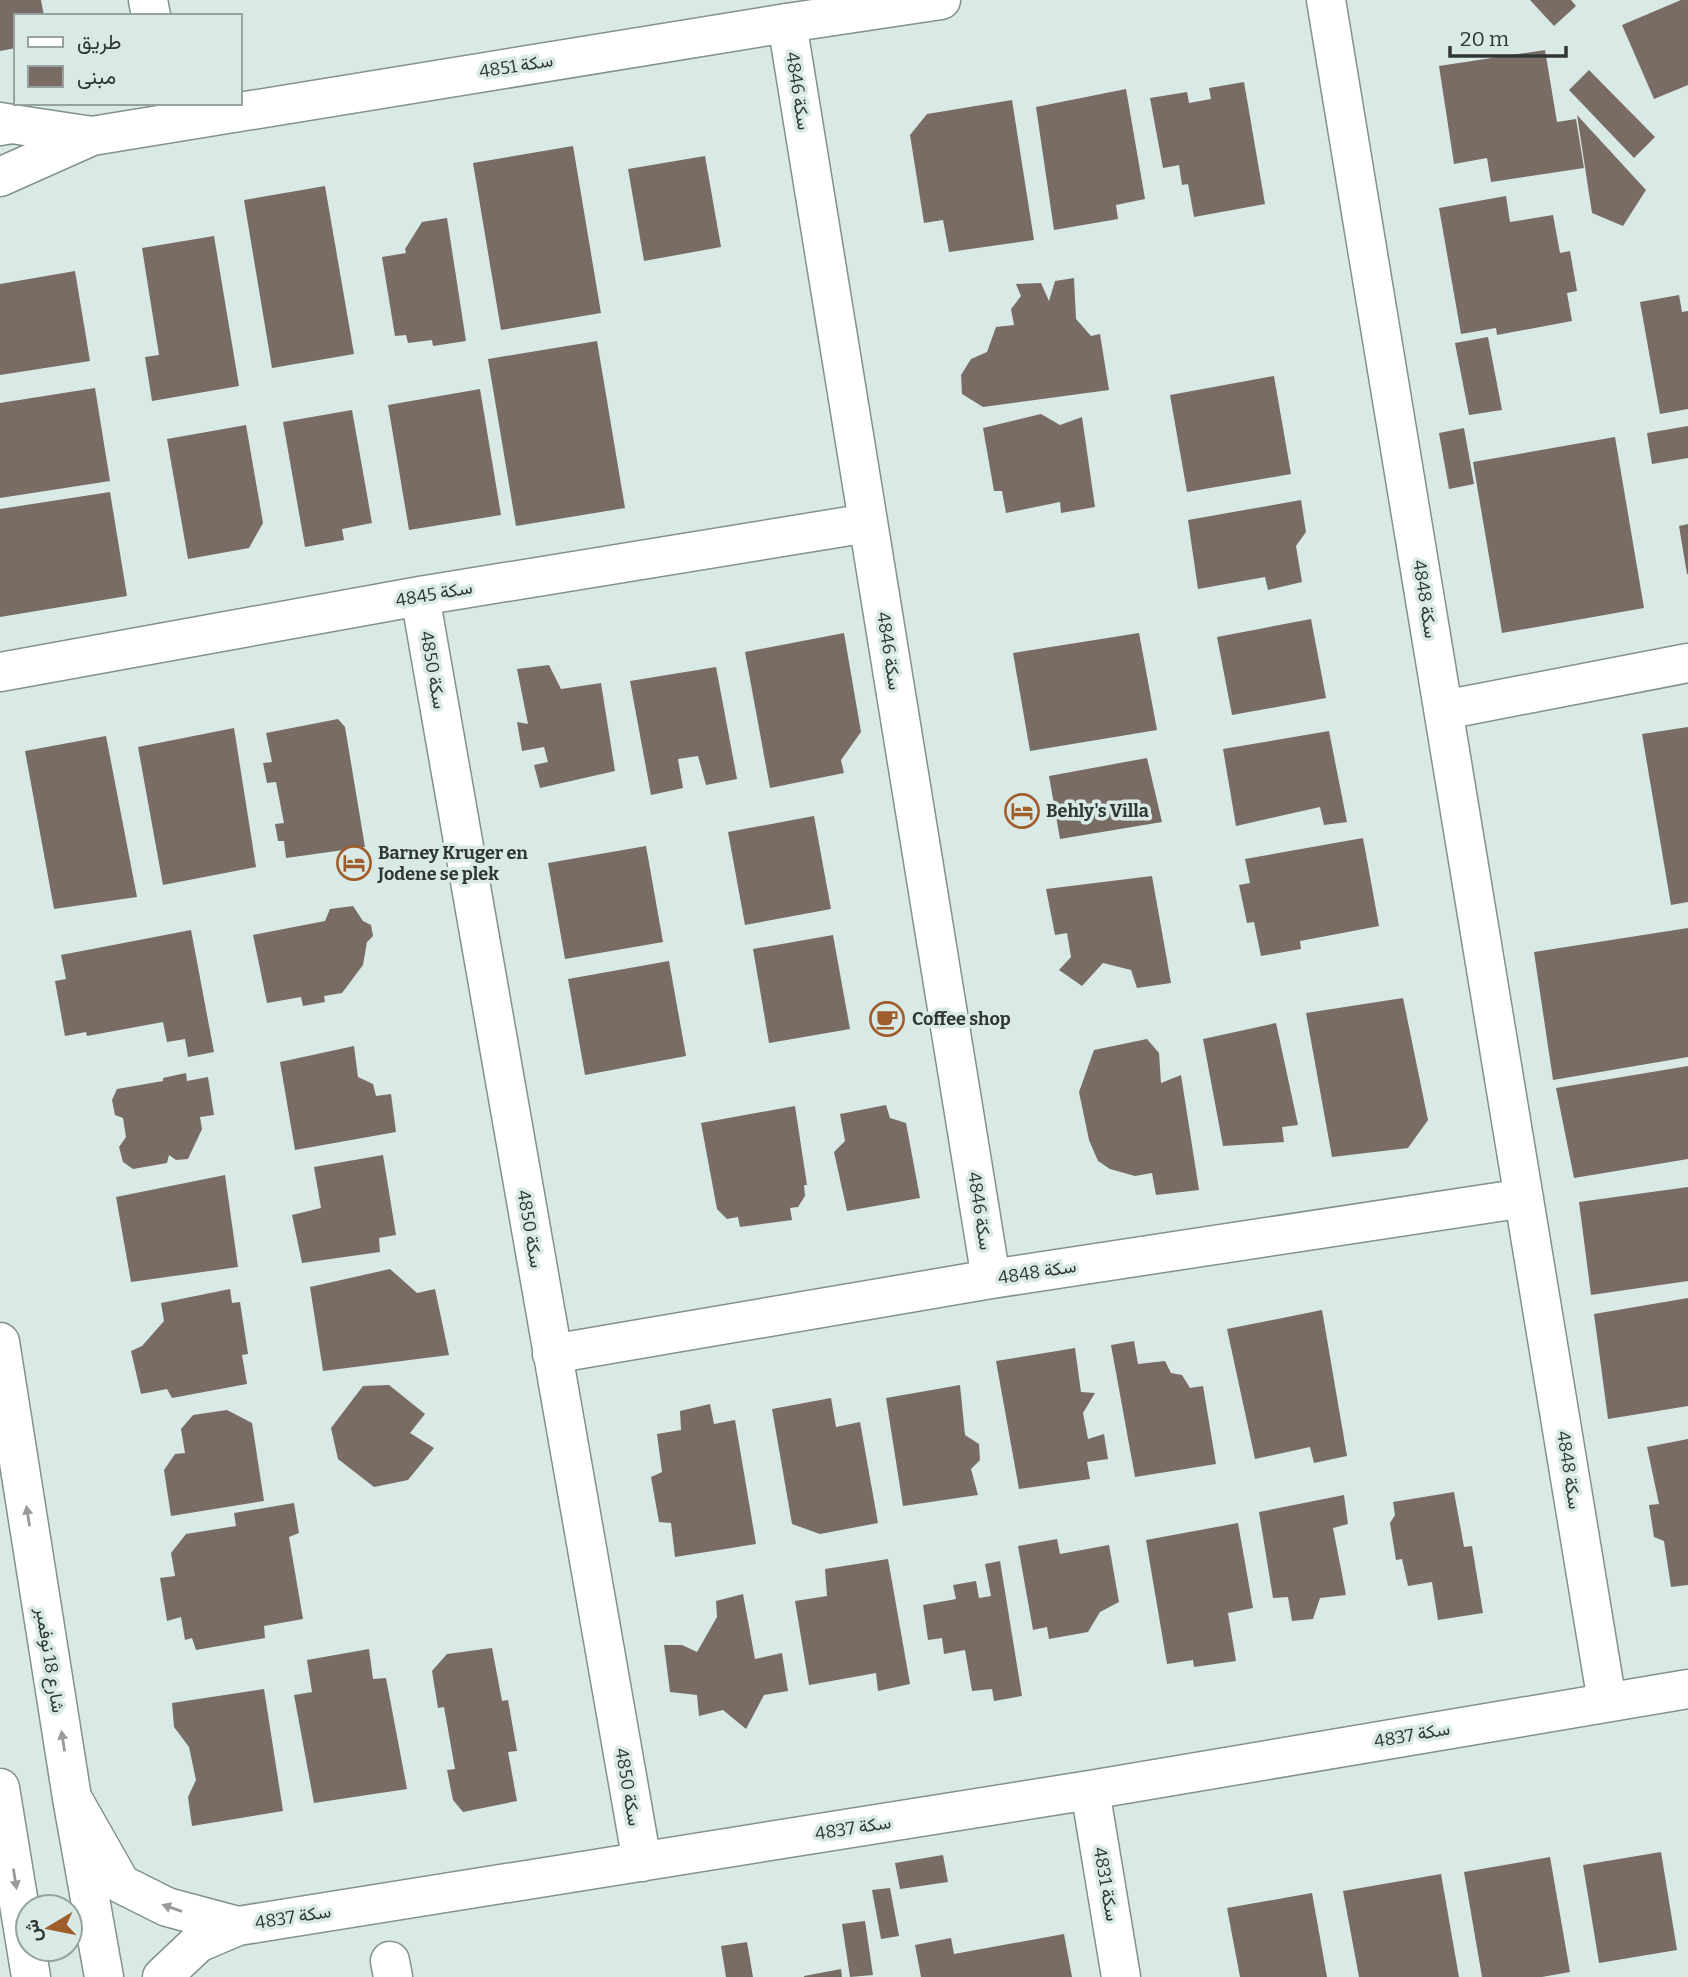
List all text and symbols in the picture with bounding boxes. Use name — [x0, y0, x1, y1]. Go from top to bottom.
legend — [14, 14, 242, 105]
scale bar — [1450, 14, 1566, 58]
text: 20 m — [1460, 26, 1509, 52]
text: طريق — [77, 29, 122, 55]
street label: سكة 4851 — [478, 49, 554, 83]
street label: سكة 4846 — [781, 50, 815, 132]
text: مبنى — [77, 64, 116, 90]
street label: سكة 4848 — [1408, 558, 1442, 640]
street label: سكة 4845 — [394, 576, 474, 612]
street label: سكة 4846 — [872, 610, 906, 692]
street label: سكة 4850 — [415, 629, 451, 711]
hotel icon: Behly's Villa — [1003, 792, 1041, 830]
place label: Behly's Villa — [1046, 800, 1149, 822]
place label: Barney Kruger en Jodene se plek — [377, 842, 528, 885]
hotel icon: Barney Kruger en Jodene se plek — [335, 844, 373, 882]
cafe icon: Coffee shop — [868, 1000, 906, 1038]
place label: Coffee shop — [912, 1008, 1011, 1030]
street label: سكة 4846 — [963, 1170, 997, 1252]
street label: سكة 4850 — [512, 1188, 548, 1270]
street label: سكة 4848 — [996, 1255, 1078, 1289]
street label: سكة 4848 — [1552, 1429, 1586, 1511]
one-way arrow — [22, 1505, 33, 1527]
street label: شارع 18 نوفمبر — [30, 1605, 69, 1714]
street label: سكة 4837 — [1372, 1718, 1452, 1752]
one-way arrow — [57, 1730, 68, 1752]
street label: سكة 4850 — [610, 1746, 646, 1828]
street label: سكة 4837 — [813, 1811, 893, 1845]
street label: سكة 4831 — [1089, 1845, 1123, 1923]
one-way arrow — [10, 1868, 21, 1890]
north arrow — [14, 1893, 84, 1963]
street label: سكة 4837 — [253, 1900, 333, 1934]
one-way arrow — [161, 1902, 182, 1913]
text: ش — [19, 1917, 46, 1944]

